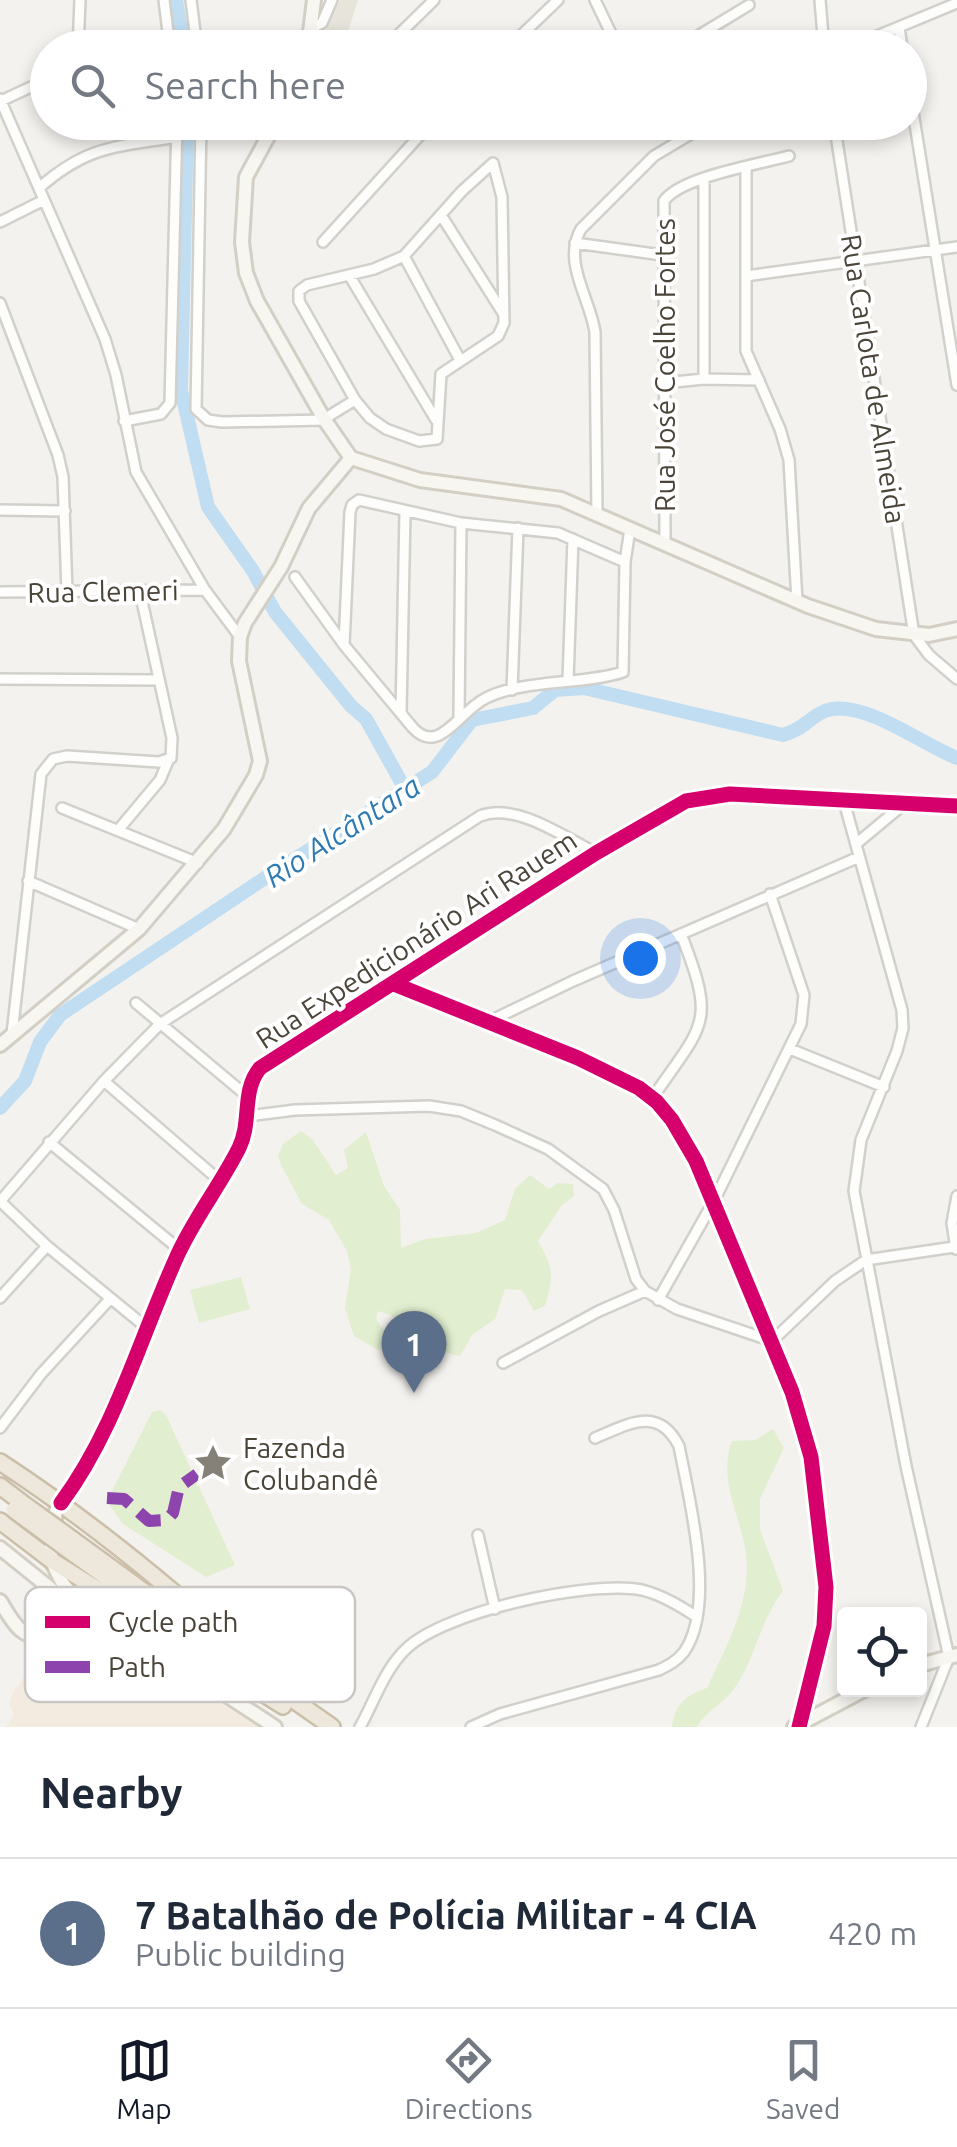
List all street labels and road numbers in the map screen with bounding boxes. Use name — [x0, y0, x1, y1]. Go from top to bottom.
street label: Rua José Coelho Fortes — [649, 218, 680, 512]
street label: Rua Carlota de Almeida — [836, 232, 912, 526]
street label: Rua Clemeri — [27, 574, 179, 608]
street label: Rua Expedicionário Ari Rauem — [250, 824, 582, 1054]

